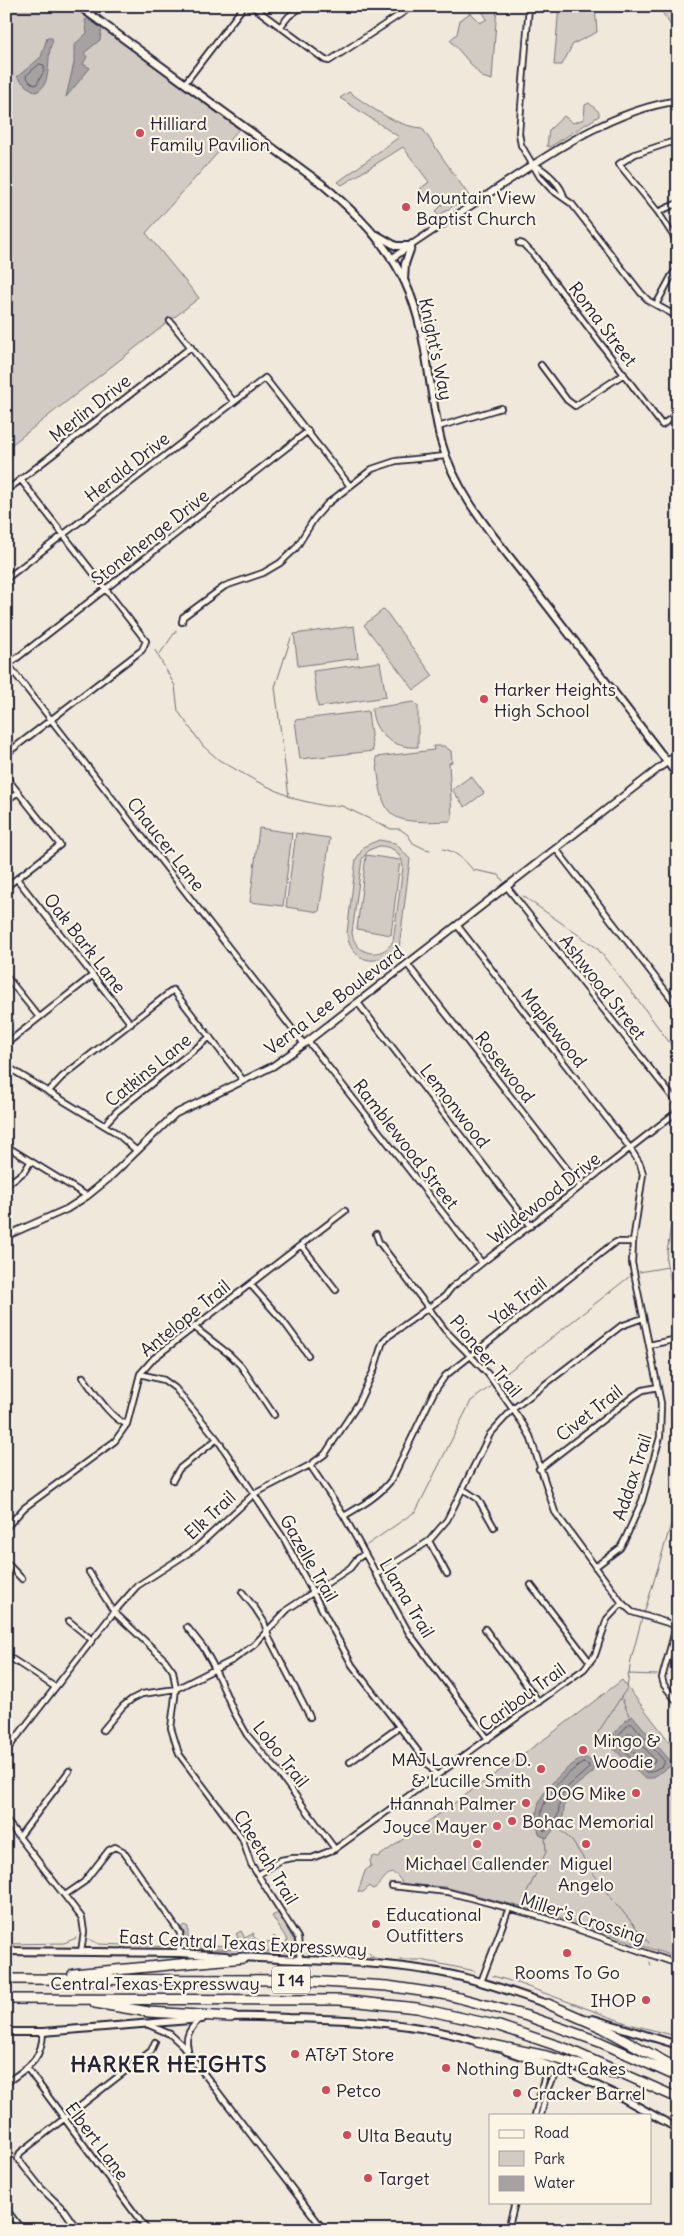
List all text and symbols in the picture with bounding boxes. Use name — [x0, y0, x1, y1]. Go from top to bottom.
place label: Hilliard Family Pavilion — [150, 112, 270, 156]
marker: Hilliard Family Pavilion — [134, 127, 146, 139]
place label: Mountain View Baptist Church — [416, 186, 536, 230]
marker: Mountain View Baptist Church — [400, 201, 412, 213]
street label: Roma Street — [564, 277, 642, 371]
street label: Knight's Way — [414, 296, 458, 402]
street label: Merlin Drive — [45, 369, 135, 447]
street label: Herald Drive — [80, 427, 174, 507]
street label: Stonehenge Drive — [87, 484, 213, 590]
place label: Harker Heights High School — [494, 678, 616, 722]
marker: Harker Heights High School — [478, 693, 490, 705]
street label: Chaucer Lane — [122, 792, 210, 896]
street label: Oak Bark Lane — [39, 888, 131, 998]
street label: Ashwood Street — [555, 930, 651, 1044]
street label: Verna Lee Boulevard — [260, 940, 408, 1060]
street label: Maplewood — [516, 984, 592, 1072]
street label: Rosewood — [470, 1027, 540, 1108]
street label: Catkins Lane — [100, 1028, 196, 1112]
street label: Lemonwood — [415, 1059, 495, 1153]
street label: Ramblewood Street — [348, 1075, 464, 1213]
street label: Wildewood Drive — [483, 1147, 605, 1249]
street label: Yak Trail — [485, 1272, 551, 1330]
street label: Antelope Trail — [135, 1275, 235, 1361]
street label: Pioneer Trail — [445, 1310, 527, 1402]
street label: Civet Trail — [551, 1380, 627, 1446]
street label: Addax Trail — [607, 1431, 657, 1523]
street label: Elk Trail — [180, 1486, 240, 1544]
street label: Gazelle Trail — [275, 1510, 343, 1606]
street label: Llama Trail — [374, 1554, 440, 1642]
street label: Caribou Trail — [474, 1658, 570, 1736]
street label: Lobo Trail — [248, 1716, 314, 1792]
place label: Mingo & Woodie — [593, 1729, 660, 1773]
marker: Mingo & Woodie — [577, 1744, 589, 1756]
place label: MAJ Lawrence D. & Lucille Smith — [391, 1748, 531, 1792]
marker: MAJ Lawrence D. & Lucille Smith — [535, 1763, 547, 1775]
place label: DOG Mike — [545, 1782, 626, 1805]
marker: DOG Mike — [630, 1787, 642, 1799]
place label: Hannah Palmer — [389, 1792, 517, 1815]
marker: Hannah Palmer — [520, 1797, 532, 1809]
street label: Cheetah Trail — [229, 1806, 303, 1908]
place label: Bohac Memorial — [522, 1810, 654, 1833]
place label: Joyce Mayer — [383, 1815, 488, 1838]
marker: Bohac Memorial — [506, 1815, 518, 1827]
marker: Joyce Mayer — [491, 1820, 503, 1832]
marker: Michael Callender — [471, 1838, 483, 1850]
marker: Miguel Angelo — [580, 1838, 592, 1850]
place label: Michael Callender — [405, 1852, 550, 1875]
place label: Miguel Angelo — [558, 1852, 614, 1896]
street label: Miller's Crossing — [518, 1887, 648, 1949]
place label: Educational Outfitters — [386, 1903, 482, 1947]
marker: Educational Outfitters — [370, 1918, 382, 1930]
street label: East Central Texas Expressway — [118, 1925, 368, 1961]
marker: Rooms To Go — [561, 1947, 573, 1959]
place label: Rooms To Go — [514, 1961, 620, 1984]
road number: I 14 — [272, 1966, 310, 1994]
street label: Central Texas Expressway — [50, 1972, 260, 1995]
place label: IHOP — [590, 1989, 636, 2012]
marker: IHOP — [640, 1994, 652, 2006]
place label: AT&T Store — [305, 2043, 394, 2066]
marker: AT&T Store — [289, 2048, 301, 2060]
district label: HARKER HEIGHTS — [71, 2050, 267, 2078]
place label: Nothing Bundt Cakes — [456, 2057, 626, 2080]
marker: Nothing Bundt Cakes — [440, 2062, 452, 2074]
place label: Petco — [336, 2079, 381, 2102]
place label: Cracker Barrel — [527, 2082, 646, 2105]
marker: Petco — [320, 2084, 332, 2096]
marker: Cracker Barrel — [511, 2087, 523, 2099]
street label: Elbert Lane — [60, 2097, 134, 2185]
legend — [489, 2114, 652, 2204]
text: Road — [534, 2123, 569, 2142]
place label: Ulta Beauty — [357, 2124, 452, 2147]
marker: Ulta Beauty — [341, 2129, 353, 2141]
text: Park — [534, 2149, 565, 2168]
place label: Target — [378, 2167, 429, 2190]
marker: Target — [362, 2172, 374, 2184]
text: Water — [534, 2173, 575, 2192]

